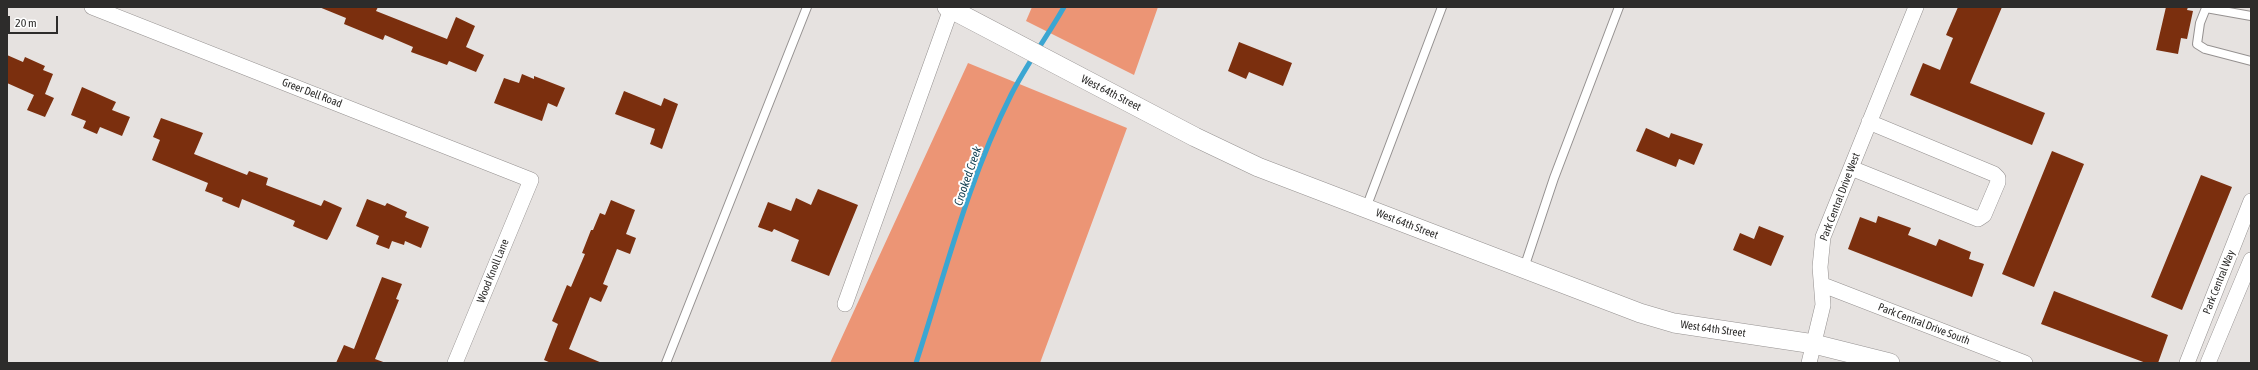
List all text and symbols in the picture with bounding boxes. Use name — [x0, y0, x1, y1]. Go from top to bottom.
scale bar — [10, 8, 60, 34]
text: 20 m — [15, 16, 37, 30]
street label: West 64th Street — [1079, 72, 1143, 114]
street label: Greer Dell Road — [280, 76, 344, 110]
water label: Crooked Creek — [951, 144, 985, 208]
street label: Park Central Drive West — [1817, 151, 1863, 243]
street label: West 64th Street — [1374, 206, 1440, 242]
street label: Wood Knoll Lane — [474, 237, 512, 305]
street label: Park Central Way — [2200, 248, 2238, 316]
street label: Park Central Drive South — [1876, 300, 1972, 348]
street label: West 64th Street — [1680, 318, 1746, 340]

